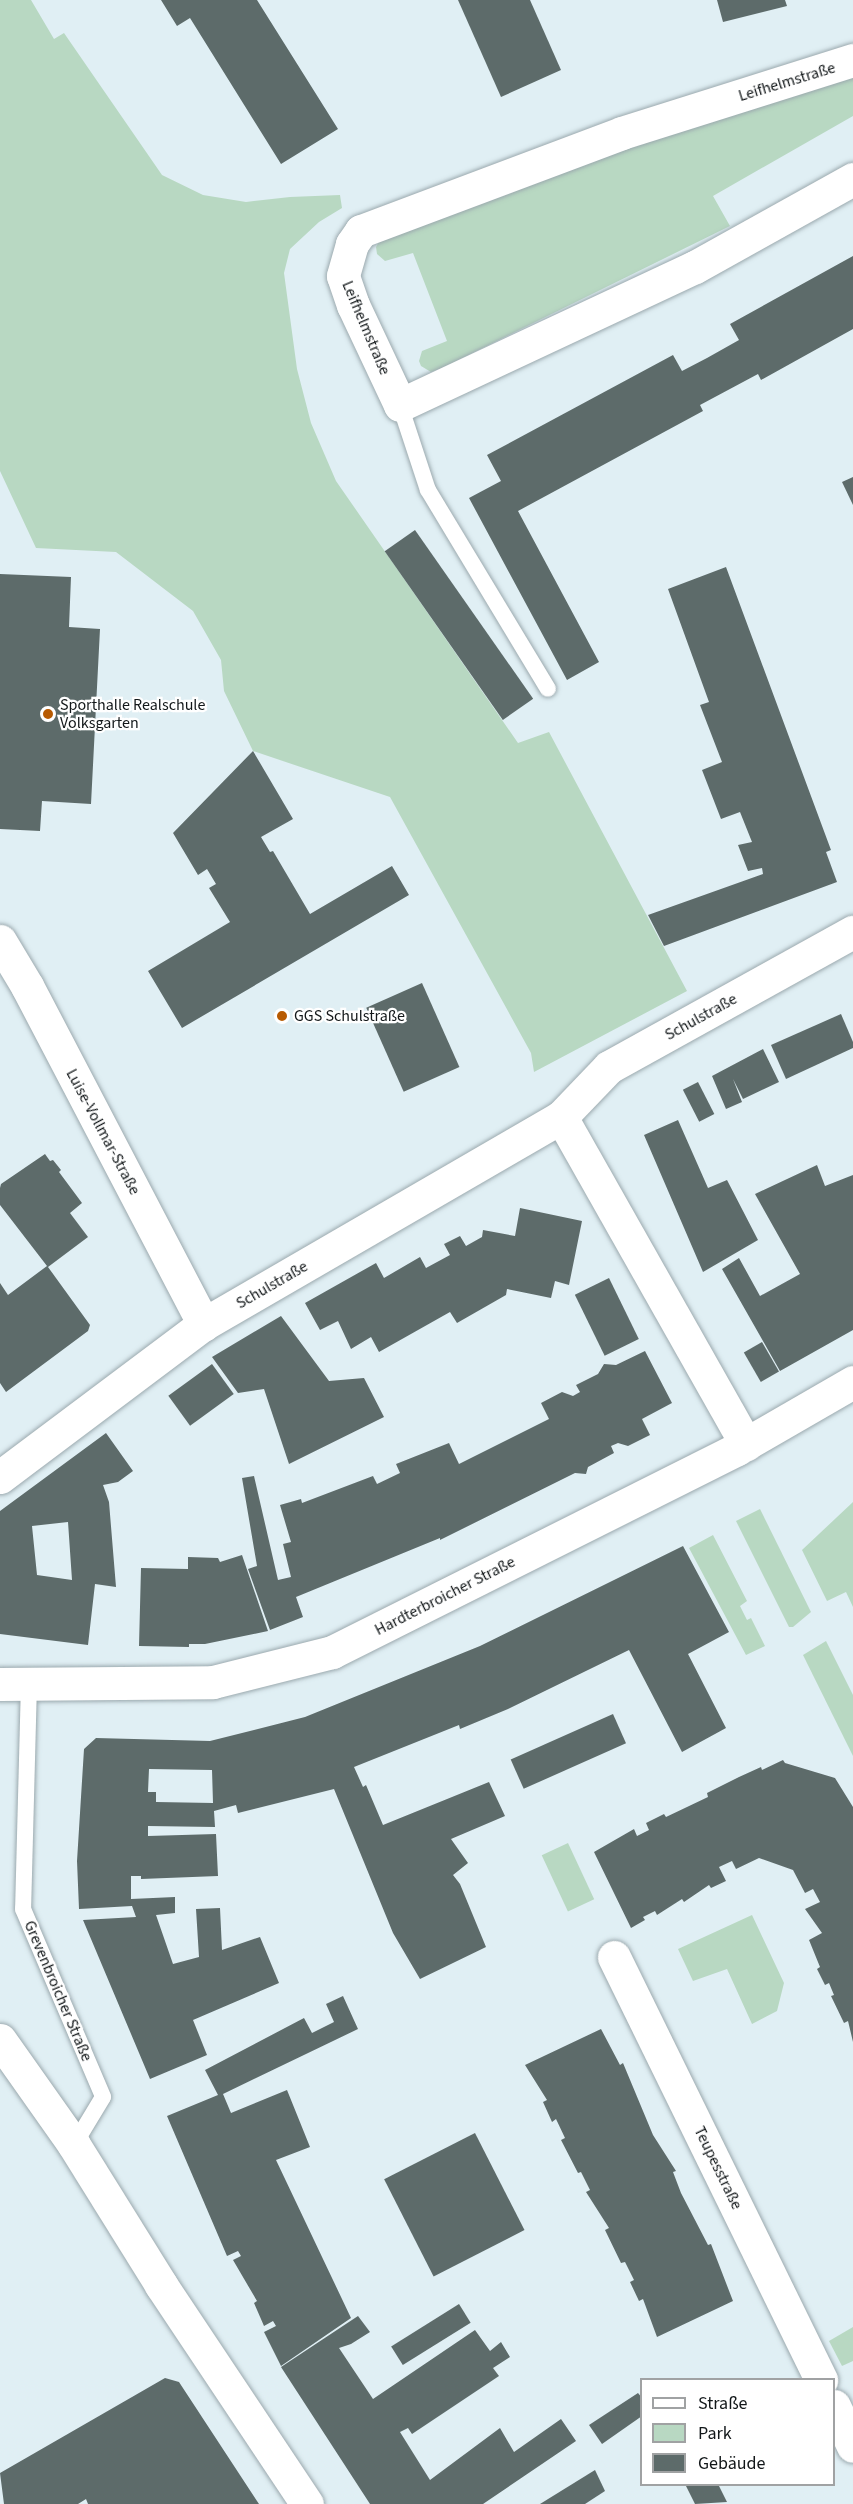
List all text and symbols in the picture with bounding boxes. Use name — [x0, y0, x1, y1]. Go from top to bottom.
street label: Leifhelmstraße — [736, 58, 838, 106]
street label: Leifhelmstraße — [338, 278, 394, 378]
place label: Sporthalle Realschule Volksgarten — [60, 695, 205, 733]
marker: Sporthalle Realschule Volksgarten — [41, 707, 55, 721]
street label: Schulstraße — [662, 989, 740, 1045]
place label: GGS Schulstraße — [294, 1006, 405, 1026]
marker: GGS Schulstraße — [275, 1009, 289, 1023]
street label: Luise-Vollmar-Straße — [62, 1066, 144, 1198]
street label: Schulstraße — [233, 1257, 311, 1313]
street label: Hardterbroicher Straße — [372, 1552, 518, 1640]
street label: Grevenbroicher Straße — [20, 1918, 96, 2064]
street label: Teupesstraße — [690, 2123, 746, 2213]
legend — [640, 2378, 835, 2486]
text: Straße — [698, 2391, 747, 2416]
text: Park — [698, 2421, 732, 2446]
text: Gebäude — [698, 2451, 766, 2476]

